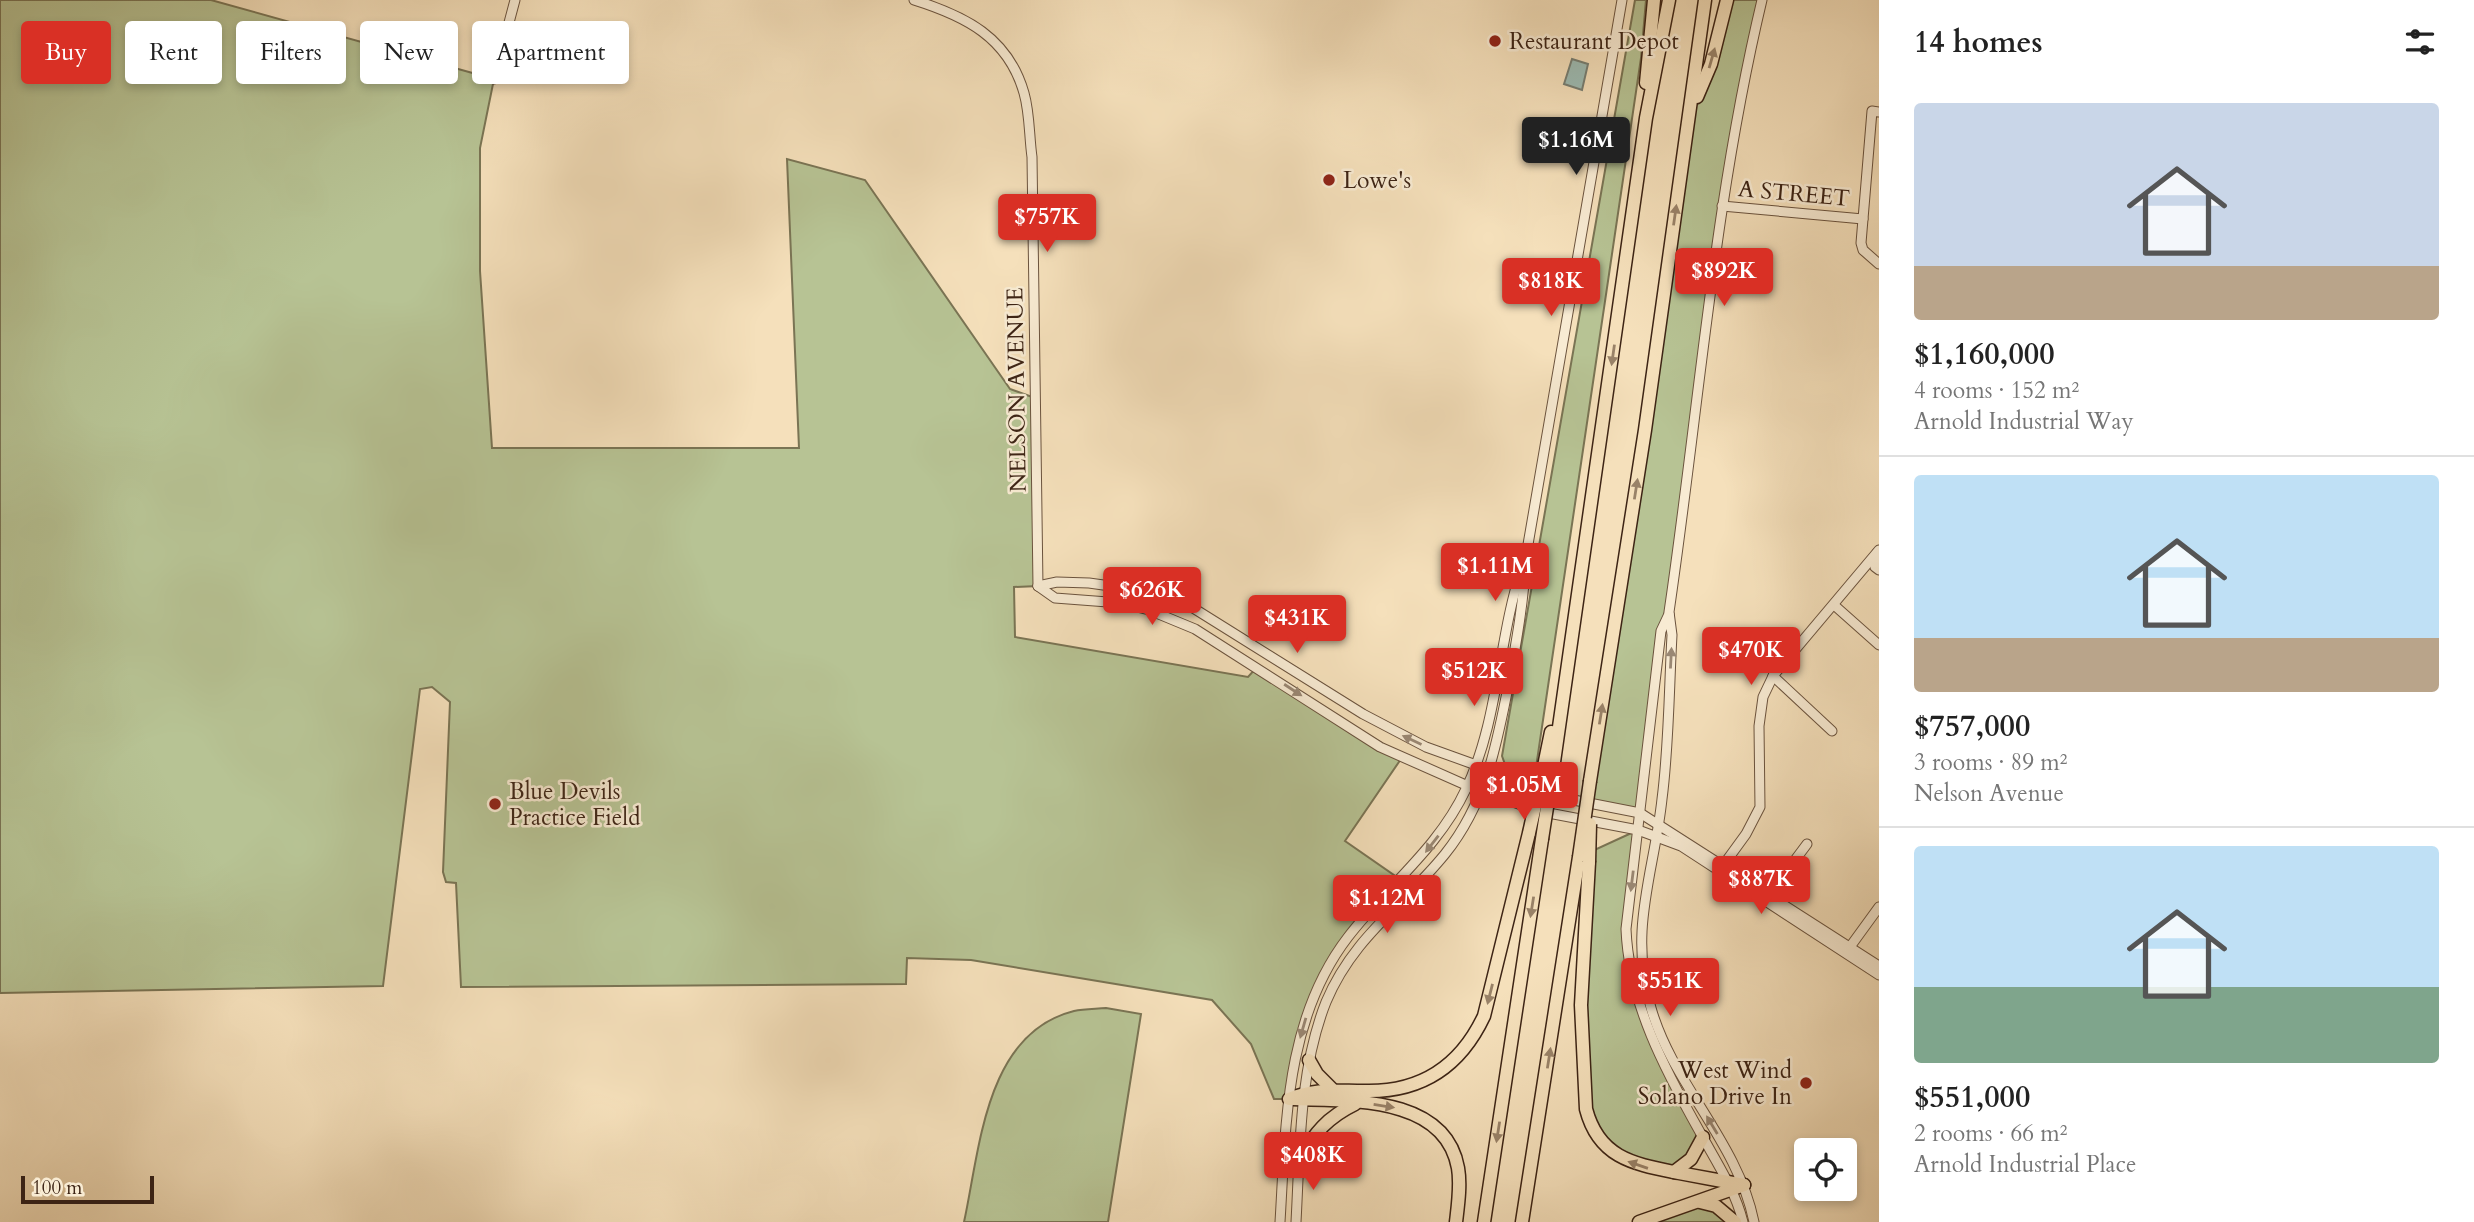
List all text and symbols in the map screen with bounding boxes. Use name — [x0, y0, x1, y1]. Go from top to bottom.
chip: Buy — [21, 21, 111, 84]
chip: Rent — [125, 21, 222, 84]
chip: Filters — [236, 21, 346, 84]
chip: New — [360, 21, 458, 84]
chip: Apartment — [472, 21, 629, 84]
text: 14 homes — [1914, 22, 2043, 63]
icon: filters — [2401, 23, 2439, 61]
place label: Restaurant Depot — [1509, 26, 1679, 57]
marker: Restaurant Depot — [1487, 33, 1503, 49]
one-way arrow — [1708, 48, 1718, 69]
pin: $1.16M — [1519, 118, 1633, 177]
text: $1.16M — [1538, 124, 1614, 155]
icon: home — [2114, 148, 2240, 274]
place label: Lowe's — [1343, 165, 1411, 196]
marker: Lowe's — [1321, 172, 1337, 188]
street label: A STREET — [1737, 173, 1851, 214]
pin: $757K — [998, 194, 1096, 254]
text: $757K — [1014, 201, 1080, 232]
one-way arrow — [1670, 204, 1681, 226]
pin: $892K — [1675, 248, 1773, 308]
text: $892K — [1691, 255, 1757, 286]
pin: $818K — [1502, 258, 1600, 318]
text: $818K — [1518, 265, 1584, 296]
street label: NELSON AVENUE — [999, 287, 1034, 493]
text: $1,160,000 — [1914, 334, 2055, 375]
one-way arrow — [1608, 345, 1619, 367]
text: 4 rooms · 152 m² — [1914, 375, 2079, 406]
text: Arnold Industrial Way — [1914, 406, 2134, 437]
one-way arrow — [1631, 478, 1642, 500]
icon: home — [2114, 520, 2240, 646]
pin: $1.11M — [1438, 544, 1552, 603]
text: $1.11M — [1457, 550, 1533, 581]
pin: $626K — [1103, 568, 1201, 627]
text: $626K — [1119, 574, 1185, 605]
pin: $431K — [1248, 596, 1346, 655]
text: $431K — [1264, 602, 1330, 633]
pin: $470K — [1702, 628, 1800, 687]
text: $470K — [1718, 634, 1784, 665]
one-way arrow — [1666, 647, 1677, 669]
pin: $512K — [1425, 648, 1523, 708]
text: $512K — [1441, 655, 1507, 686]
one-way arrow — [1284, 684, 1303, 697]
one-way arrow — [1596, 703, 1607, 725]
text: $757,000 — [1914, 706, 2030, 747]
one-way arrow — [1402, 734, 1422, 746]
text: 3 rooms · 89 m² — [1914, 747, 2067, 778]
pin: $1.05M — [1467, 762, 1581, 822]
text: $1.05M — [1486, 769, 1562, 800]
place label: Blue Devils Practice Field — [509, 776, 641, 833]
text: Nelson Avenue — [1914, 778, 2064, 809]
marker: Blue Devils Practice Field — [487, 796, 503, 812]
one-way arrow — [1426, 835, 1440, 853]
pin: $887K — [1712, 856, 1810, 916]
text: $887K — [1728, 863, 1794, 894]
one-way arrow — [1626, 870, 1637, 892]
pin: $1.12M — [1330, 876, 1444, 935]
text: $1.12M — [1349, 882, 1425, 913]
icon: home — [2114, 891, 2240, 1017]
one-way arrow — [1526, 896, 1537, 918]
pin: $551K — [1621, 958, 1719, 1018]
text: $551K — [1637, 965, 1703, 996]
one-way arrow — [1484, 984, 1494, 1005]
one-way arrow — [1297, 1017, 1308, 1039]
one-way arrow — [1544, 1047, 1555, 1069]
place label: West Wind Solano Drive In — [1638, 1055, 1793, 1112]
marker: West Wind Solano Drive In — [1798, 1075, 1814, 1091]
text: $551,000 — [1914, 1077, 2030, 1118]
one-way arrow — [1373, 1101, 1395, 1112]
one-way arrow — [1705, 1115, 1718, 1134]
text: 2 rooms · 66 m² — [1914, 1118, 2067, 1149]
one-way arrow — [1492, 1121, 1503, 1143]
pin: $408K — [1264, 1132, 1362, 1192]
map controls — [1794, 1138, 1857, 1201]
button: locate — [1794, 1138, 1857, 1201]
text: $408K — [1280, 1139, 1346, 1170]
text: Arnold Industrial Place — [1914, 1149, 2136, 1180]
one-way arrow — [1627, 1159, 1648, 1169]
scale bar — [21, 1173, 154, 1205]
text: 100 m — [32, 1175, 82, 1201]

